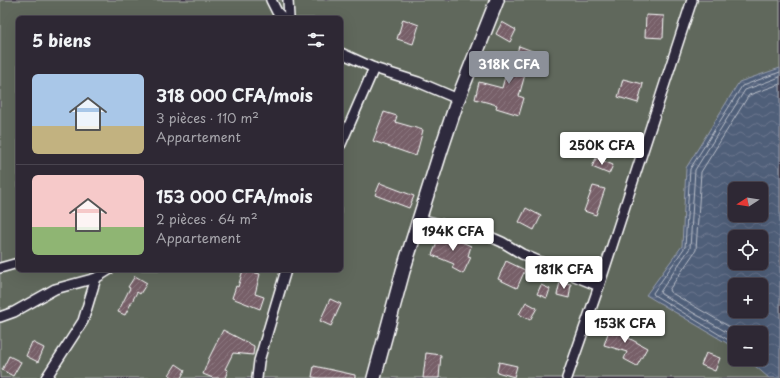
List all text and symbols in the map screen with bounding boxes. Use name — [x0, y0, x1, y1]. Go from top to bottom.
text: 5 biens — [32, 27, 91, 53]
icon: filters — [305, 29, 327, 51]
pin: 318K CFA — [468, 51, 550, 85]
text: 318K CFA — [478, 54, 540, 73]
text: 318 000 CFA/mois — [156, 82, 313, 108]
icon: home — [64, 90, 112, 138]
text: 3 pièces · 110 m² — [156, 108, 259, 127]
text: Appartement — [156, 127, 241, 146]
pin: 250K CFA — [561, 132, 643, 166]
text: 250K CFA — [569, 135, 635, 154]
north arrow — [728, 182, 768, 222]
map controls — [728, 182, 768, 366]
text: 153 000 CFA/mois — [156, 183, 313, 209]
icon: home — [64, 191, 112, 239]
text: 2 pièces · 64 m² — [156, 209, 258, 228]
pin: 194K CFA — [412, 218, 494, 252]
text: 194K CFA — [422, 221, 484, 240]
text: Appartement — [156, 228, 241, 247]
button: locate — [728, 230, 768, 270]
pin: 181K CFA — [523, 256, 605, 290]
text: 181K CFA — [534, 259, 594, 278]
button: + — [728, 278, 768, 318]
pin: 153K CFA — [584, 310, 666, 344]
text: 153K CFA — [594, 313, 656, 332]
button: − — [728, 326, 768, 366]

